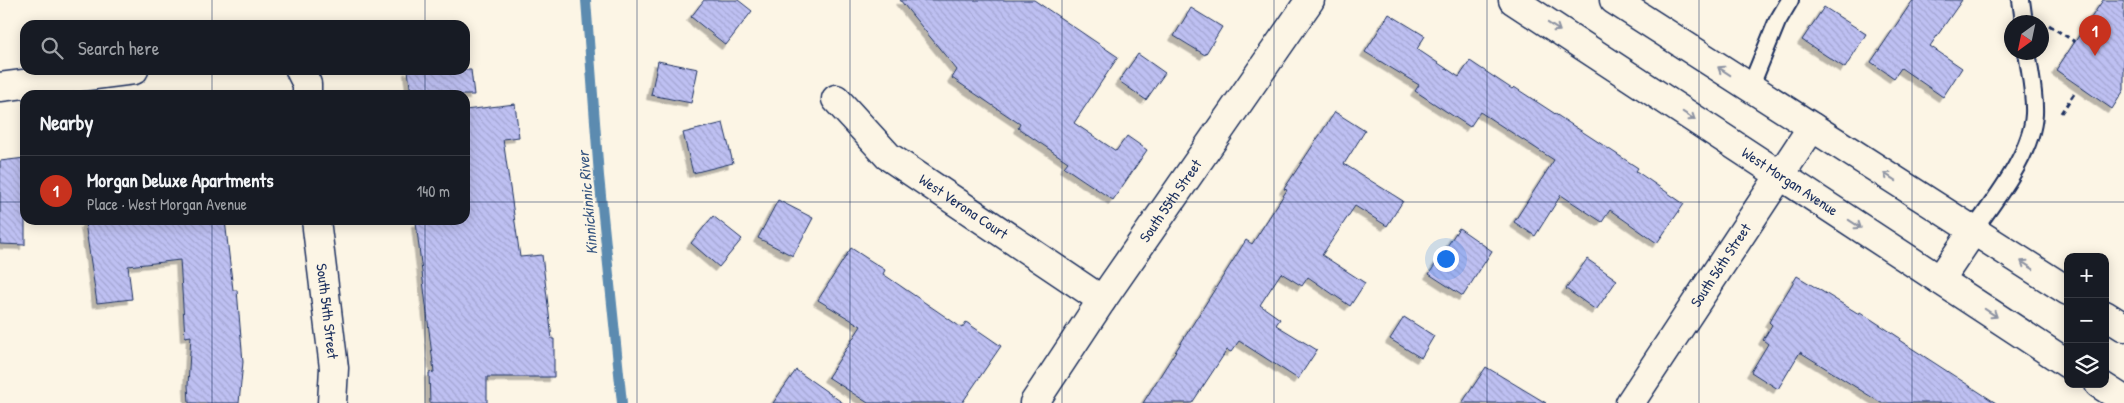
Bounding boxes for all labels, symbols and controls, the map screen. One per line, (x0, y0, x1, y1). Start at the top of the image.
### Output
north arrow (2004, 15, 2049, 60)
pin: 1 (2079, 15, 2111, 56)
search box (20, 20, 470, 75)
one-way arrow (1546, 22, 1560, 32)
icon: search (38, 34, 66, 62)
text: Search here (78, 35, 159, 61)
one-way arrow (1717, 65, 1731, 75)
text: Nearby (40, 108, 93, 137)
one-way arrow (1682, 111, 1696, 121)
street label: West Morgan Avenue (1738, 142, 1842, 220)
water label: Kinnickinnic River (571, 148, 602, 256)
street label: South 55th Street (1134, 154, 1207, 246)
text: Morgan Deluxe Apartments (87, 167, 273, 193)
street label: West Verona Court (915, 169, 1013, 244)
one-way arrow (1883, 172, 1897, 182)
text: 1 (53, 180, 59, 202)
text: 140 m (416, 180, 450, 202)
text: Place · West Morgan Avenue (87, 193, 247, 215)
street label: South 56th Street (1685, 218, 1756, 311)
one-way arrow (1847, 219, 1861, 229)
your location (1433, 246, 1459, 272)
map controls (2064, 253, 2109, 388)
button: + (2064, 253, 2109, 298)
one-way arrow (2020, 260, 2034, 270)
street label: South 54th Street (311, 262, 344, 361)
button: − (2064, 298, 2109, 343)
one-way arrow (1983, 308, 1997, 318)
button: layers (2064, 343, 2109, 388)

